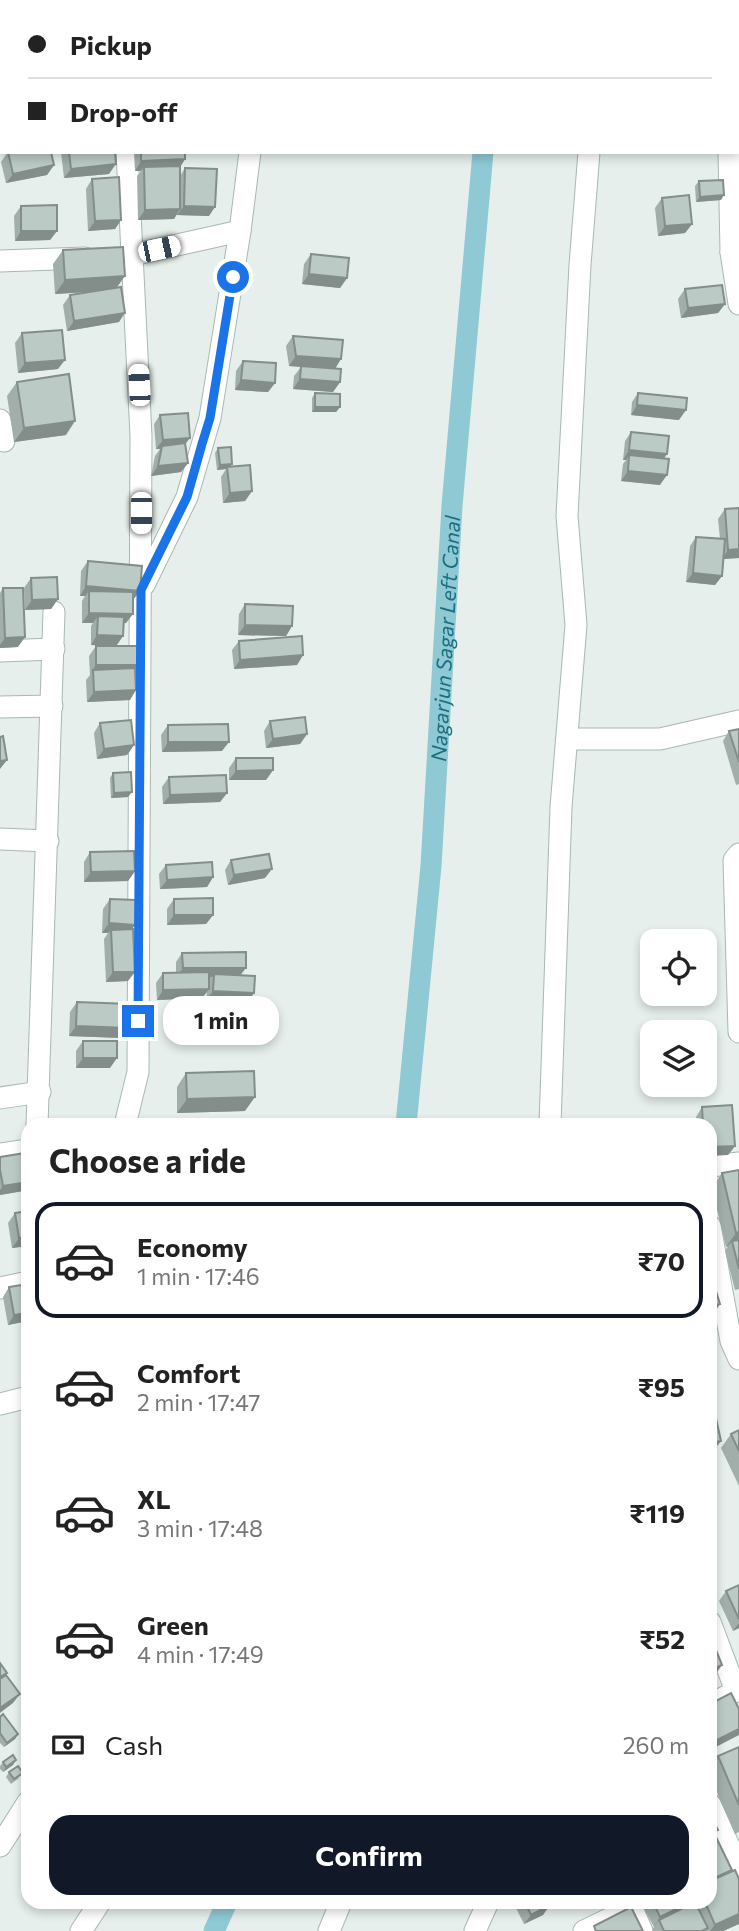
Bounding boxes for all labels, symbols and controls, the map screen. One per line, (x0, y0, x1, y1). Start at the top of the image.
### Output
text: Pickup (70, 29, 152, 60)
text: Drop-off (70, 96, 177, 127)
car (137, 234, 182, 264)
route start (217, 261, 249, 293)
car (128, 363, 151, 407)
car (131, 492, 152, 534)
water label: Nagarjun Sagar Left Canal (425, 514, 464, 762)
map controls (640, 929, 717, 1097)
button: locate (640, 929, 717, 1006)
callout: 1 min (162, 996, 278, 1046)
route end (122, 1005, 154, 1037)
text: 1 min (194, 1006, 248, 1034)
button: layers (640, 1020, 717, 1097)
text: Choose a ride (49, 1140, 246, 1180)
icon: car (53, 1229, 116, 1292)
text: Economy (137, 1231, 248, 1262)
text: ₹70 (638, 1245, 685, 1276)
text: 1 min · 17:46 (137, 1262, 260, 1290)
icon: car (53, 1355, 116, 1418)
text: Comfort (137, 1357, 240, 1388)
text: ₹95 (638, 1371, 685, 1402)
text: 2 min · 17:47 (137, 1388, 260, 1416)
icon: car (53, 1481, 116, 1544)
text: XL (137, 1483, 171, 1514)
text: ₹119 (629, 1497, 685, 1528)
text: 3 min · 17:48 (137, 1514, 263, 1542)
icon: car (53, 1607, 116, 1670)
text: Green (137, 1609, 209, 1640)
text: ₹52 (639, 1623, 685, 1654)
text: 4 min · 17:49 (137, 1640, 264, 1668)
icon: cash (49, 1726, 87, 1764)
text: Cash (105, 1729, 163, 1760)
text: 260 m (623, 1731, 689, 1759)
button: Confirm (49, 1815, 689, 1895)

